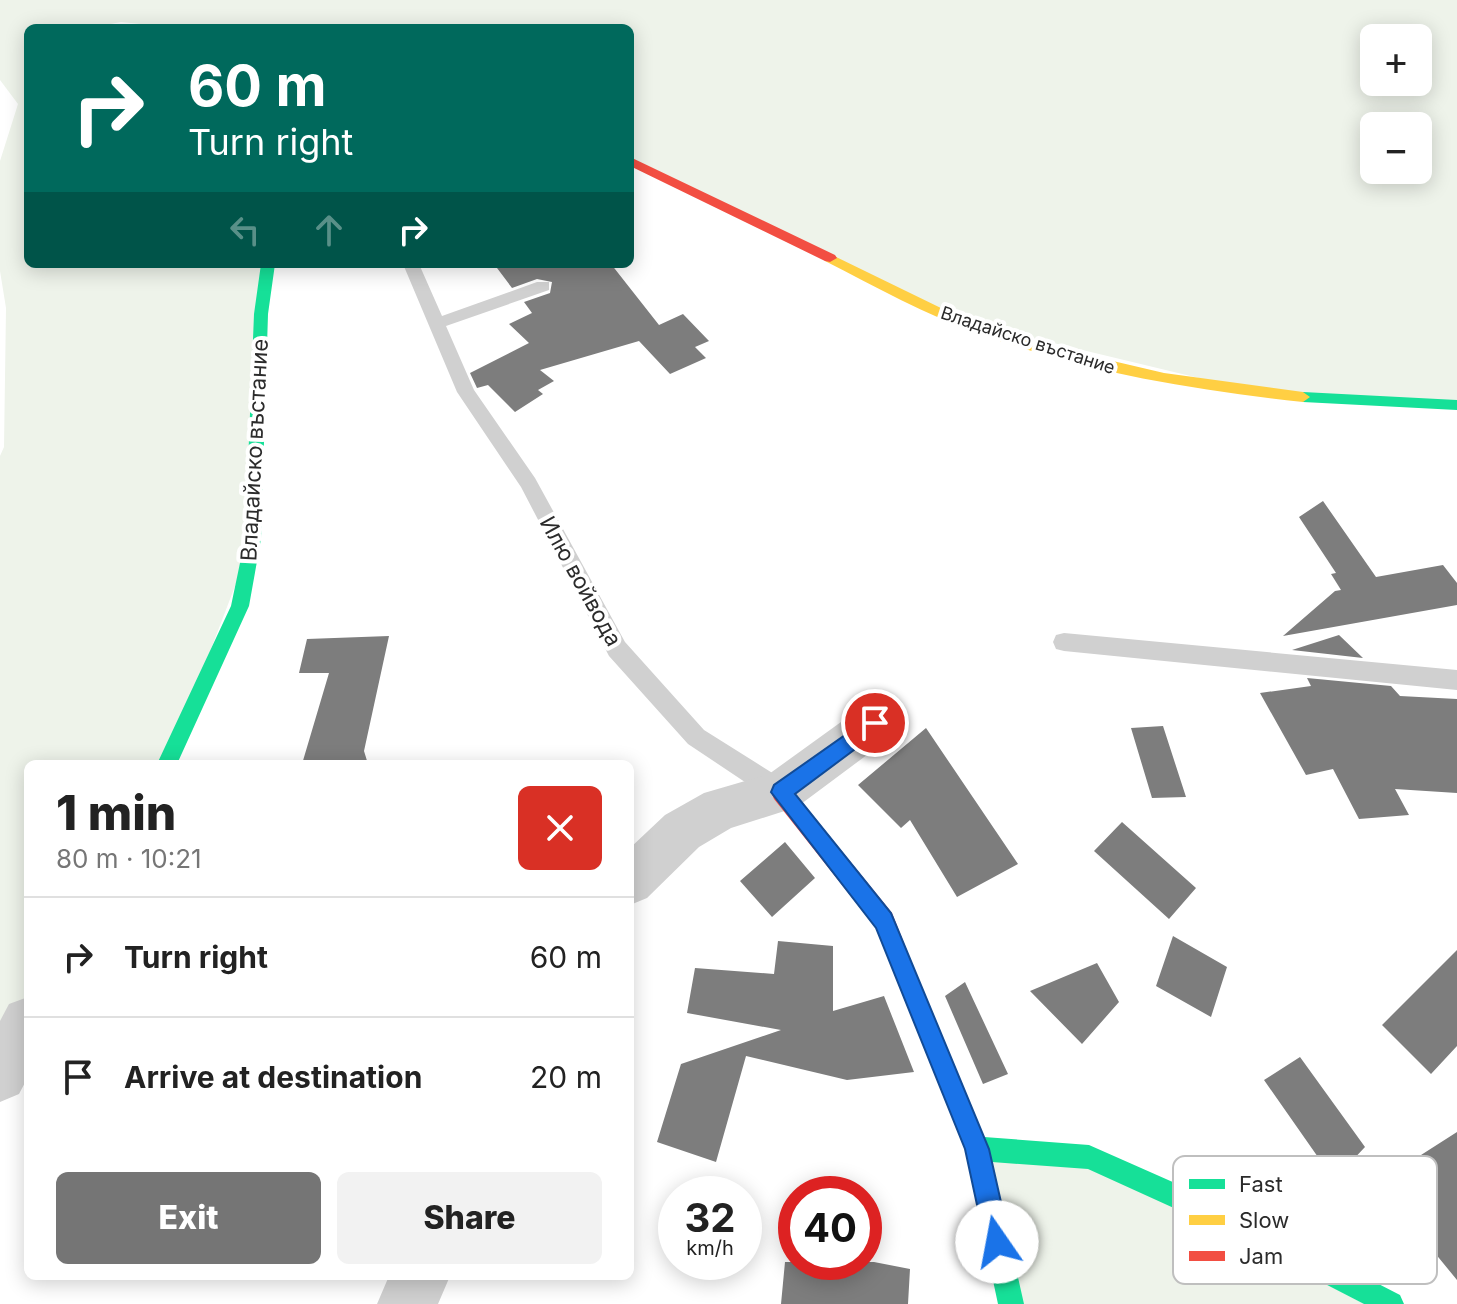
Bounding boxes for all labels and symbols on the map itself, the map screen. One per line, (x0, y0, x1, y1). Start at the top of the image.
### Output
street label: Владайско въстание (938, 302, 1118, 378)
street label: Владайско въстание (235, 338, 273, 562)
street label: Илю войвода (535, 512, 627, 650)
pin (841, 689, 909, 757)
legend (1173, 1156, 1437, 1284)
text: Fast (1239, 1171, 1283, 1197)
speed limit sign: 40 (778, 1176, 882, 1280)
position arrow (955, 1200, 1039, 1284)
text: Slow (1239, 1207, 1289, 1233)
text: Jam (1239, 1243, 1283, 1269)

